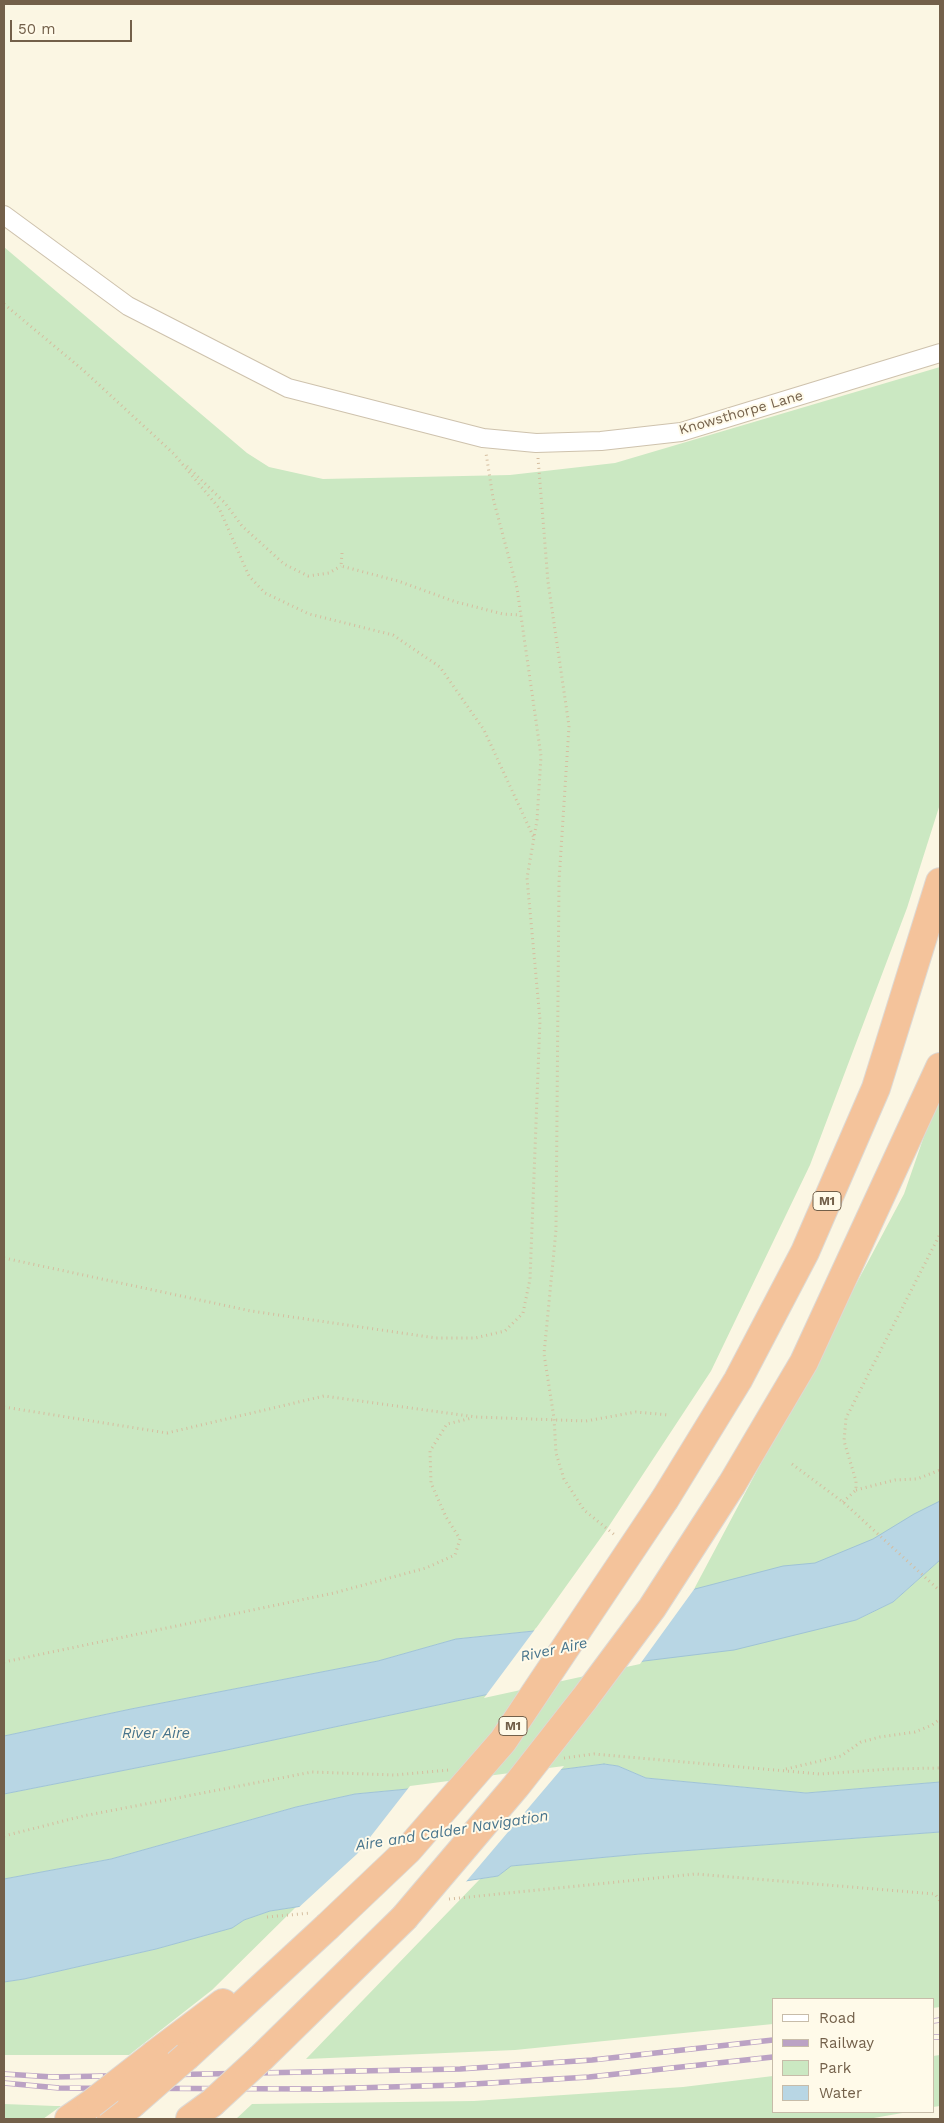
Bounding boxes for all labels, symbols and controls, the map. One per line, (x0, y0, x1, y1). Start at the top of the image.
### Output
scale bar (12, 10, 135, 42)
text: 50 m (18, 20, 55, 38)
street label: Knowsthorpe Lane (677, 387, 805, 439)
road number: M1 (813, 1192, 841, 1210)
water label: River Aire (519, 1634, 589, 1666)
road number: M1 (499, 1716, 527, 1735)
water label: River Aire (122, 1725, 190, 1743)
water label: Aire and Calder Navigation (354, 1807, 550, 1855)
legend (772, 1998, 934, 2113)
text: Road (819, 2009, 856, 2027)
text: Railway (819, 2034, 874, 2052)
text: Park (819, 2059, 851, 2077)
text: Water (819, 2084, 862, 2102)

